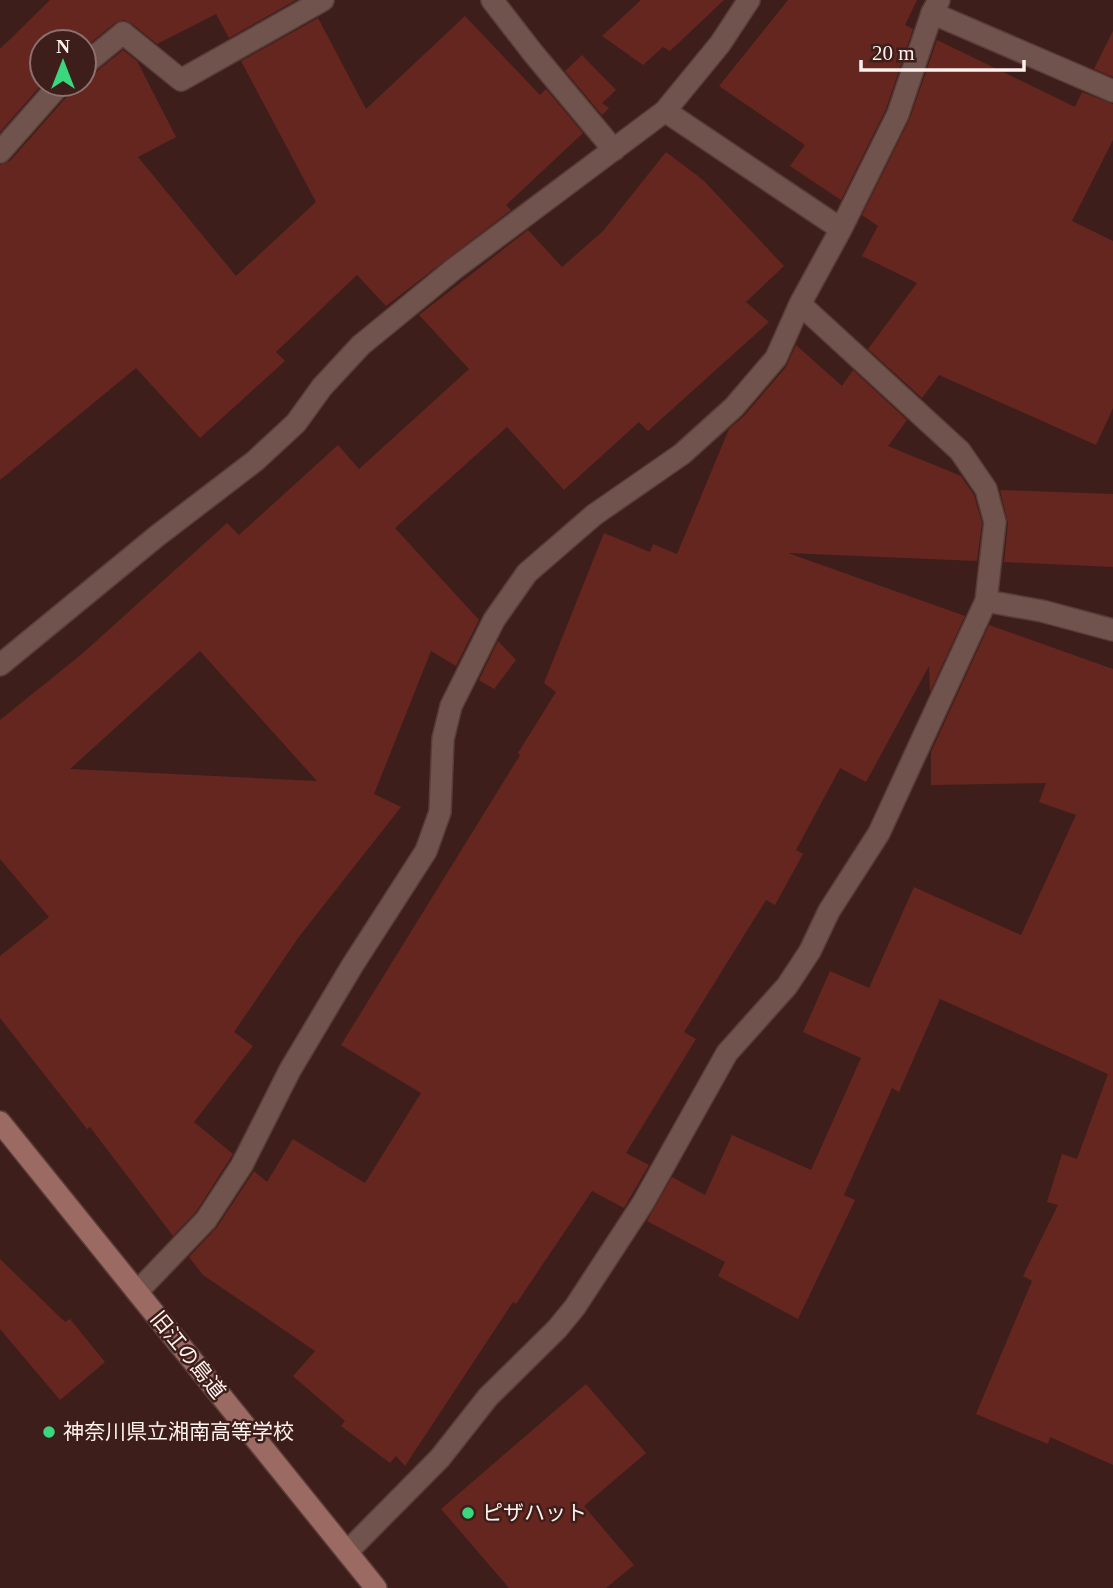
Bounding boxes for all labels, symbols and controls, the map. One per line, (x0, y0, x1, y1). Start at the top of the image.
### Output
north arrow (28, 28, 98, 98)
scale bar (861, 28, 1024, 72)
text: N (56, 36, 70, 57)
text: 20 m (872, 41, 915, 65)
street label: 旧江の島道 (146, 1307, 230, 1403)
place label: 神奈川県立湘南高等学校 (63, 1420, 294, 1444)
marker: 神奈川県立湘南高等学校 (41, 1424, 57, 1440)
place label: ピザハット (482, 1501, 587, 1525)
marker: ピザハット (460, 1505, 476, 1521)

